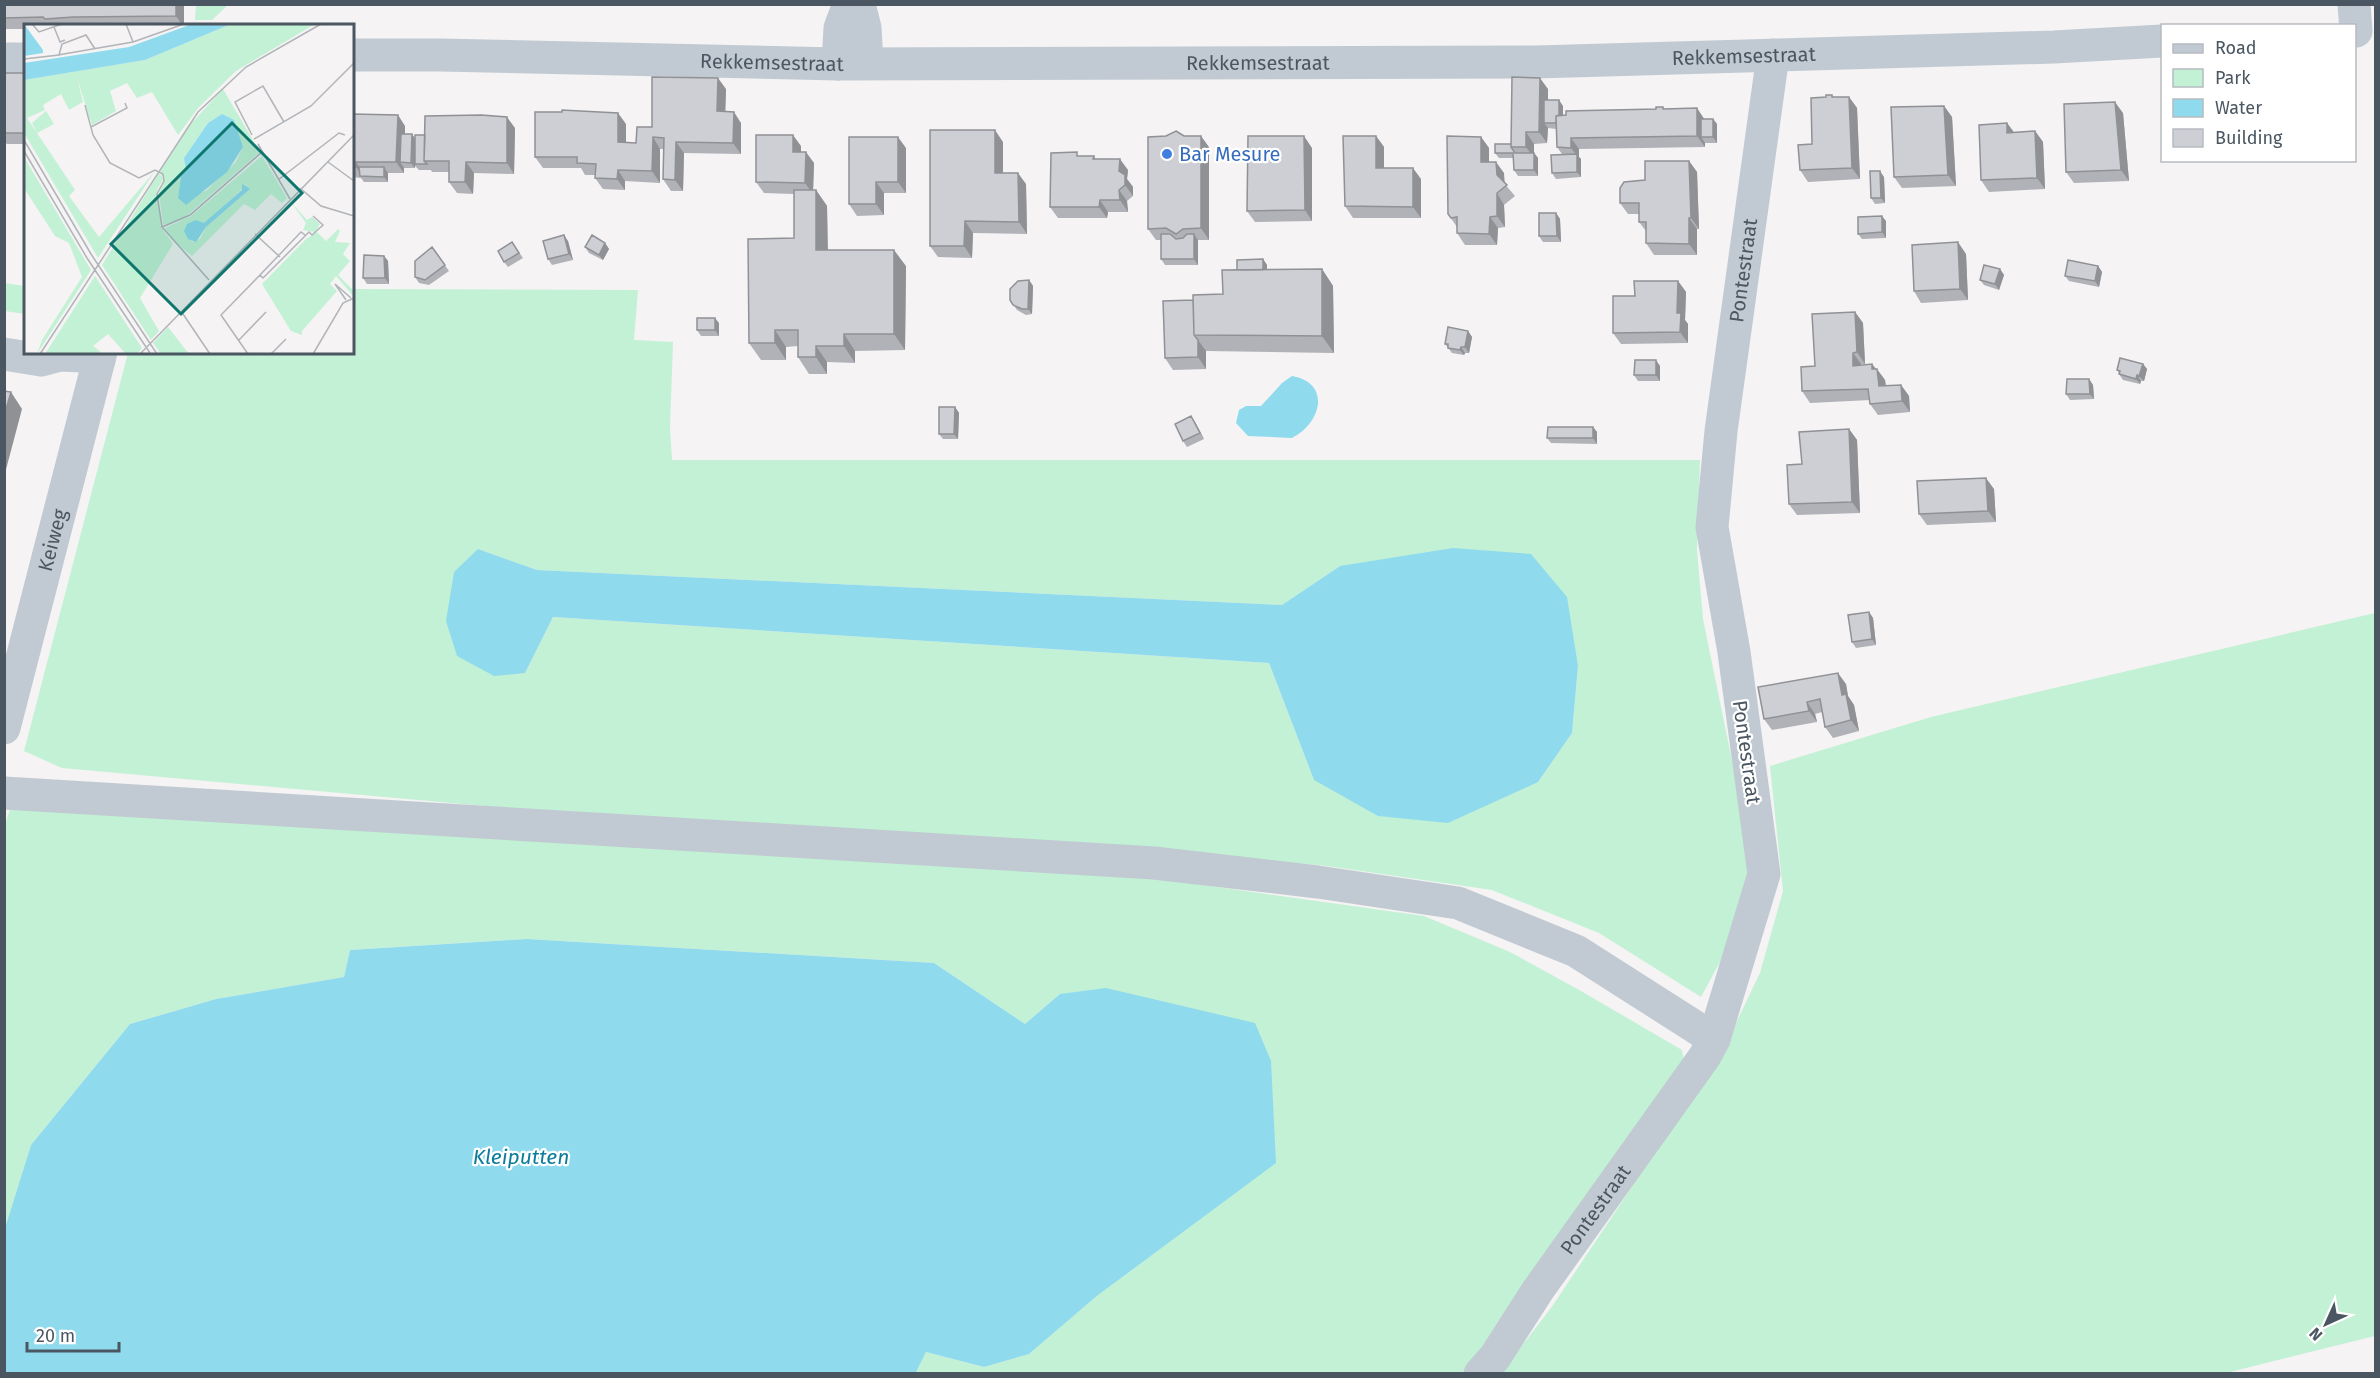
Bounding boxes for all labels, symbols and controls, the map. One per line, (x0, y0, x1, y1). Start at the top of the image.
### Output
inset map (24, 24, 354, 354)
legend (2161, 24, 2356, 162)
text: Road (2215, 37, 2257, 59)
street label: Rekkemsestraat (1672, 42, 1817, 70)
street label: Rekkemsestraat (700, 49, 845, 76)
street label: Rekkemsestraat (1186, 51, 1331, 75)
text: Park (2215, 67, 2251, 89)
text: Water (2215, 97, 2262, 119)
text: Building (2215, 127, 2283, 149)
place label: Bar Mesure (1179, 142, 1281, 166)
marker: Bar Mesure (1160, 147, 1174, 161)
street label: Pontestraat (1724, 216, 1762, 324)
street label: Keiweg (33, 506, 72, 574)
street label: Pontestraat (1728, 698, 1766, 806)
water label: Kleiputten (473, 1144, 569, 1170)
street label: Pontestraat (1555, 1159, 1636, 1259)
north arrow (2296, 1294, 2356, 1354)
scale bar (27, 1315, 118, 1353)
text: N (2305, 1324, 2326, 1345)
text: 20 m (36, 1325, 75, 1347)

